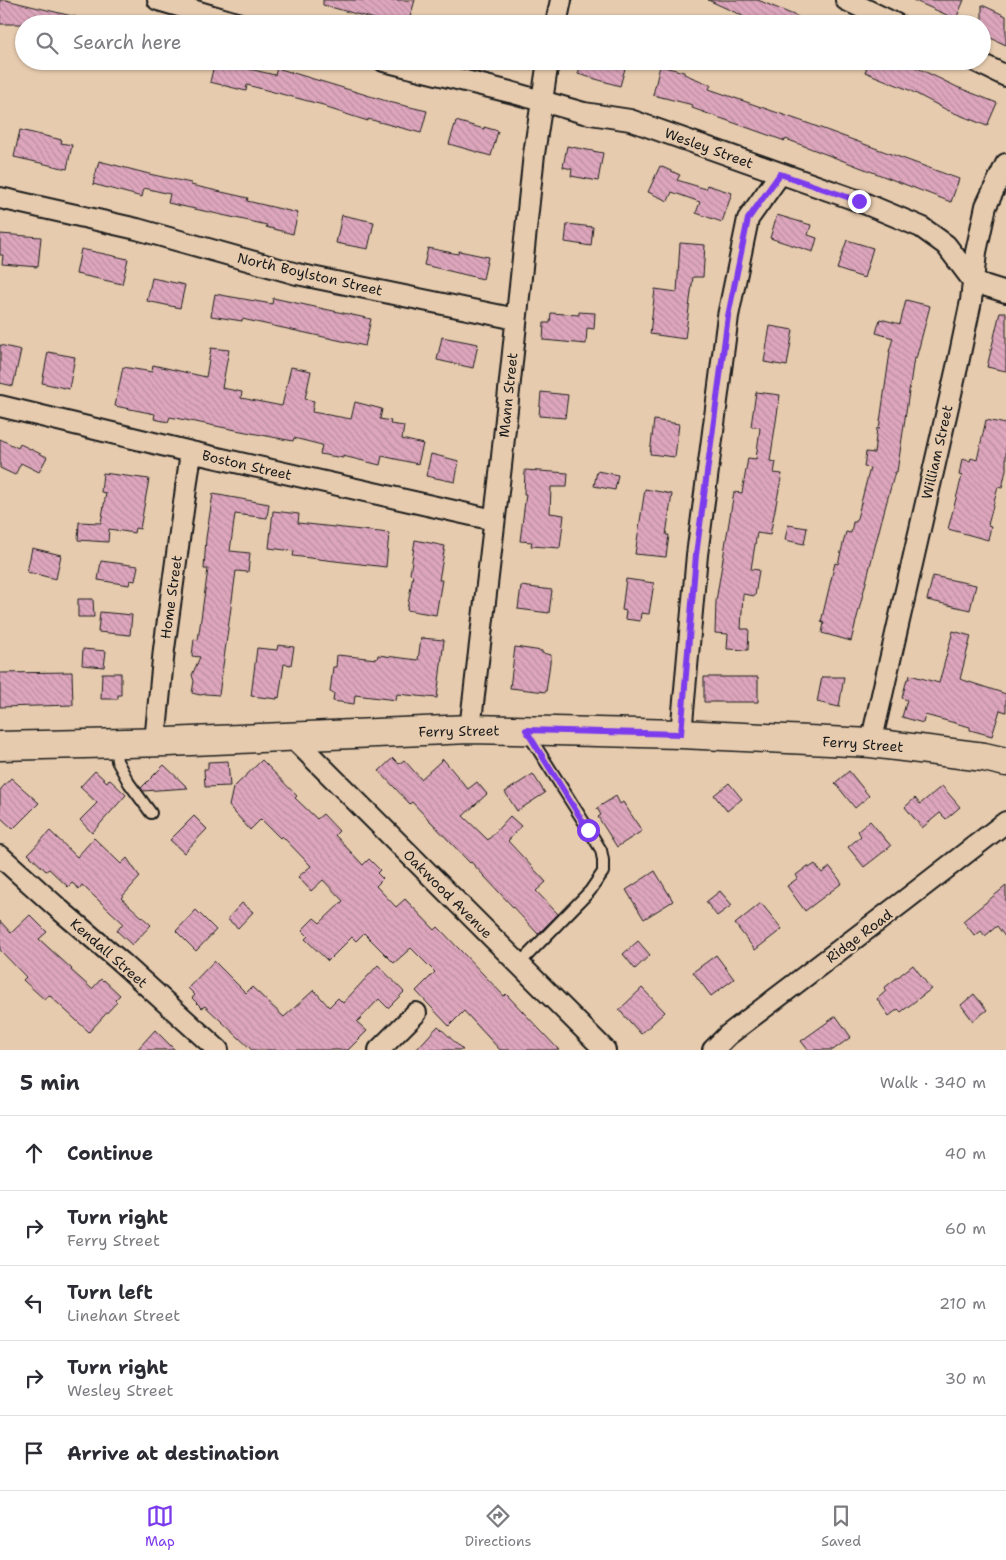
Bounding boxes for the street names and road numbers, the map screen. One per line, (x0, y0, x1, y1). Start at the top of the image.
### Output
street label: Wesley Street (662, 124, 756, 172)
street label: North Boylston Street (236, 249, 384, 299)
street label: Mann Street (495, 352, 521, 438)
street label: William Street (917, 403, 957, 501)
street label: Boston Street (200, 446, 294, 484)
street label: Home Street (156, 554, 186, 640)
street label: Ferry Street (418, 721, 500, 741)
street label: Ferry Street (822, 732, 904, 756)
street label: Oakwood Avenue (400, 846, 496, 942)
street label: Ridge Road (822, 905, 896, 967)
street label: Kendall Street (67, 914, 151, 992)

